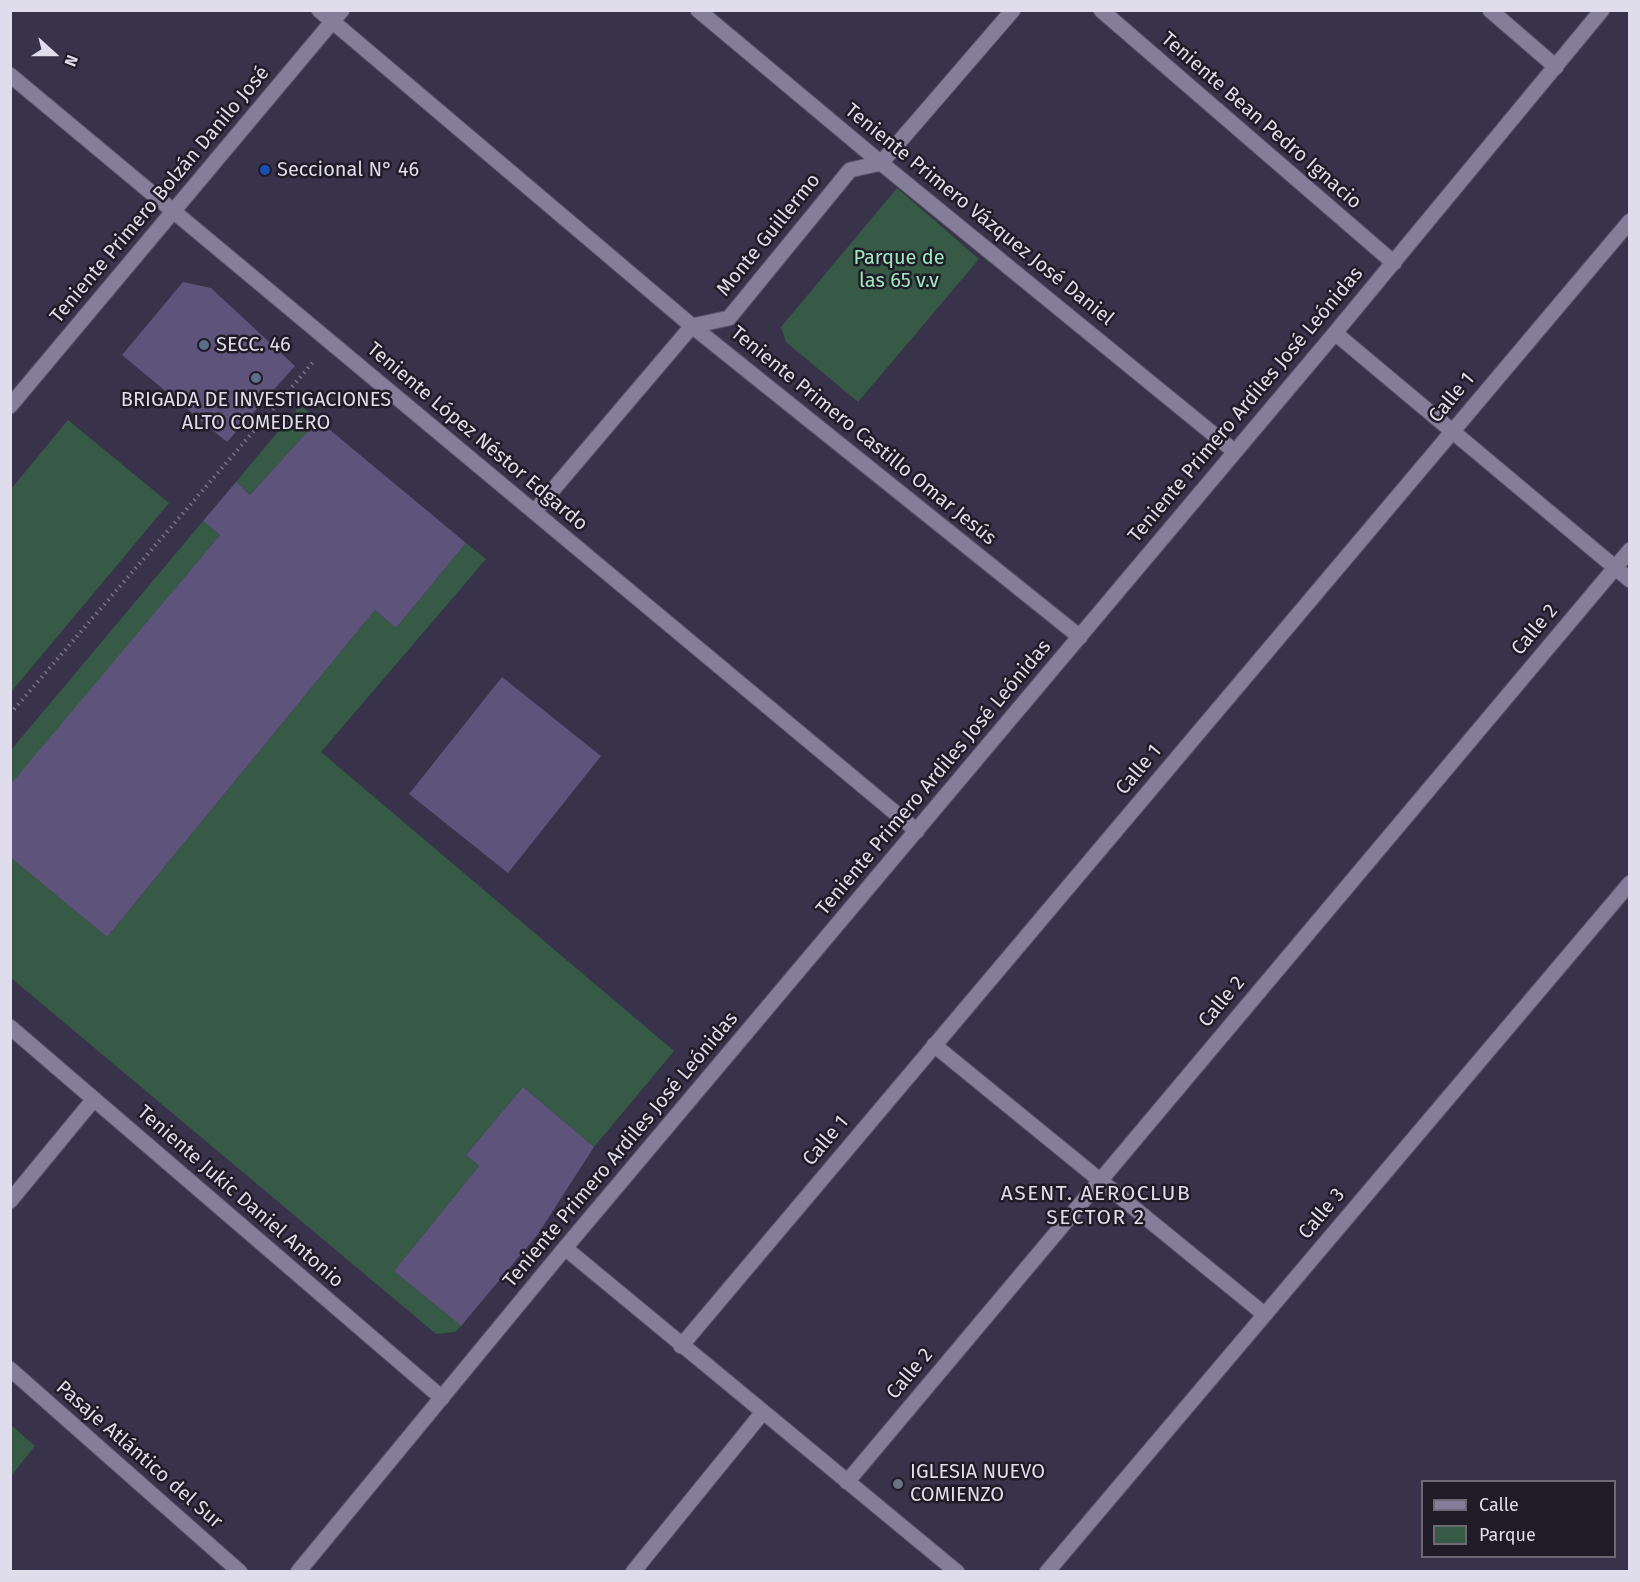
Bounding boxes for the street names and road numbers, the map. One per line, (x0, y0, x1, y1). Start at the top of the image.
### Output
street label: Teniente Bean Pedro Ignacio (1156, 27, 1366, 215)
street label: Teniente Primero Bolzán Danilo José (45, 62, 275, 328)
street label: Teniente Primero Vázquez José Daniel (840, 99, 1118, 331)
street label: Monte Guillermo (712, 169, 826, 301)
street label: Teniente Primero Ardiles José Leónidas (1124, 262, 1368, 548)
street label: Teniente Primero Castillo Omar Jesús (725, 321, 1001, 551)
street label: Teniente López Néstor Edgardo (362, 338, 592, 536)
street label: Calle 1 (1424, 368, 1480, 428)
street label: Calle 2 (1507, 600, 1563, 660)
street label: Teniente Primero Ardiles José Leónidas (812, 635, 1056, 921)
street label: Calle 1 (1111, 740, 1167, 800)
street label: Calle 2 (1194, 972, 1250, 1032)
street label: Teniente Primero Ardiles José Leónidas (499, 1007, 743, 1293)
street label: Teniente Jukic Daniel Antonio (132, 1101, 348, 1293)
street label: Calle 1 (798, 1111, 854, 1171)
street label: Calle 3 (1294, 1184, 1350, 1244)
street label: Calle 2 (882, 1344, 938, 1404)
street label: Pasaje Atlántico del Sur (51, 1376, 227, 1534)

